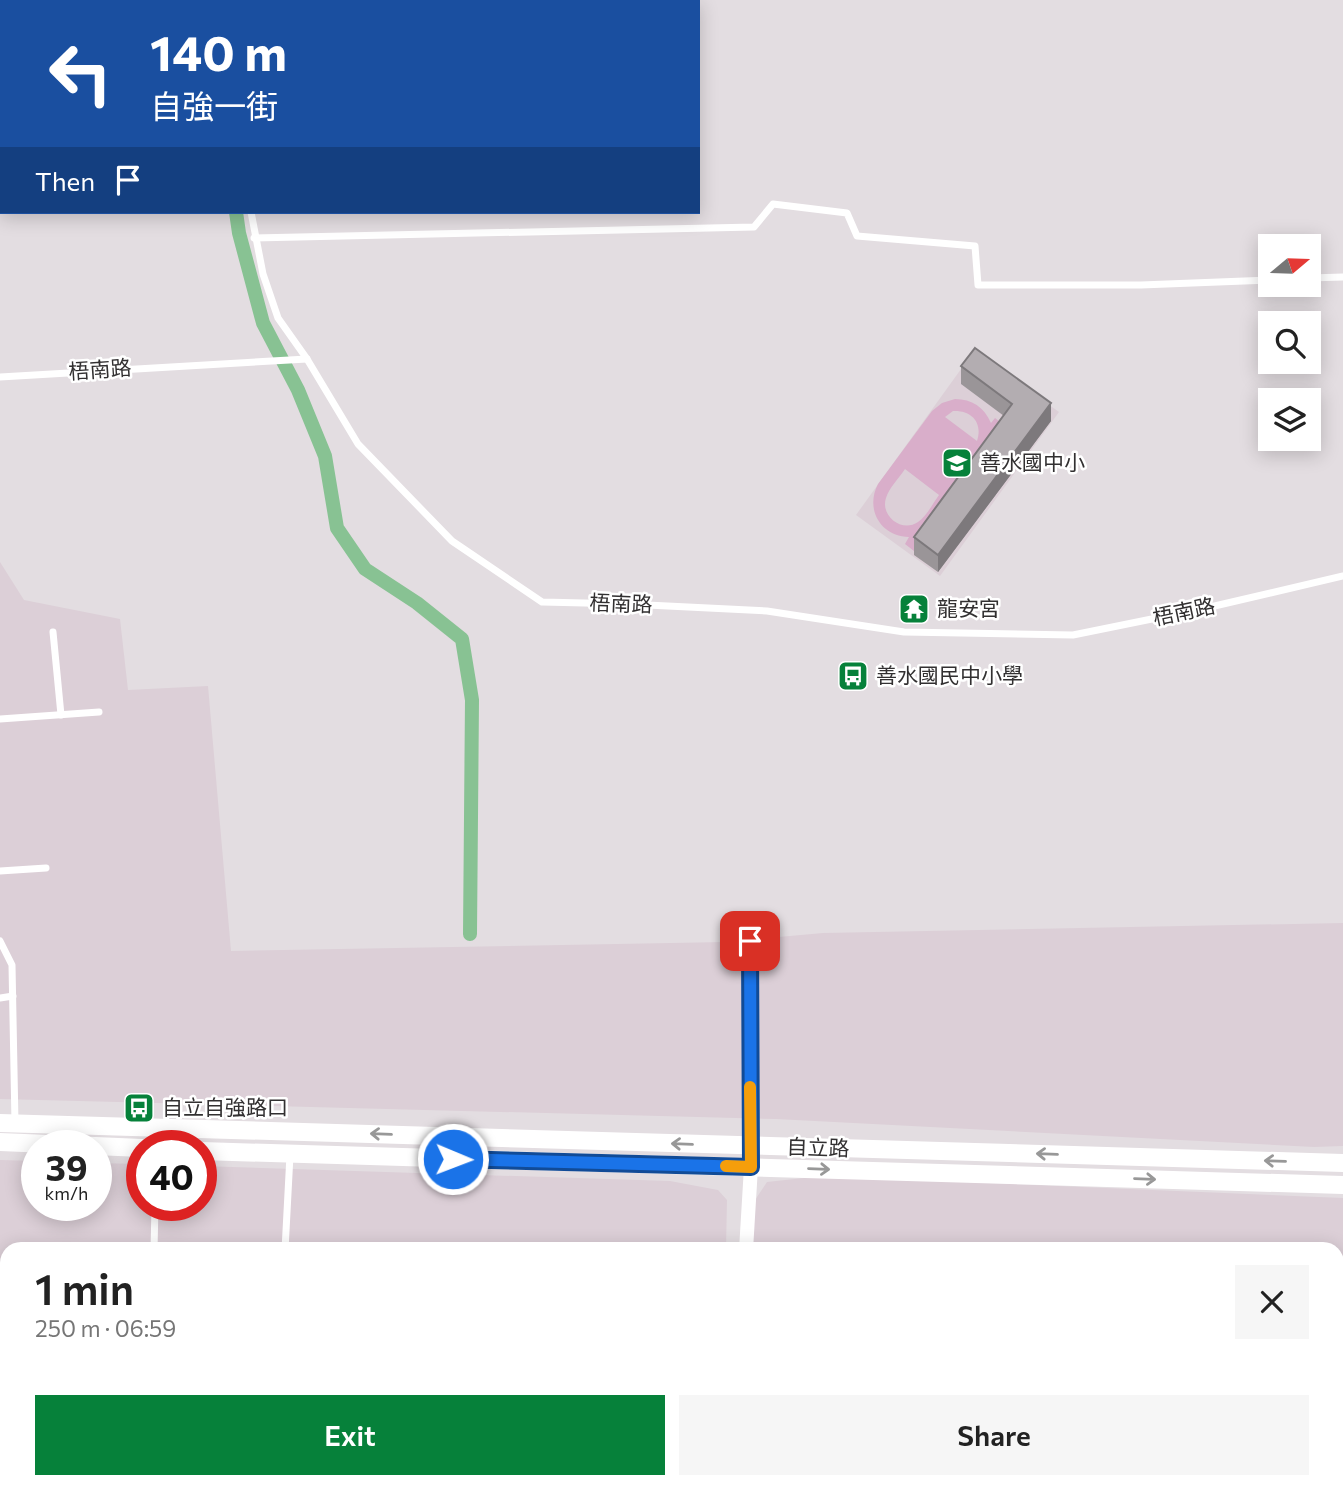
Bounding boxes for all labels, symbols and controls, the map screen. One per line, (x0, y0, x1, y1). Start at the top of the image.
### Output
text: 140 m (150, 21, 287, 81)
icon: left (35, 28, 126, 119)
text: 自強一街 (150, 85, 278, 125)
icon: arrive (109, 161, 147, 199)
text: Then (35, 165, 95, 196)
north arrow (1258, 234, 1321, 298)
map controls (1258, 234, 1321, 451)
button: search (1258, 311, 1321, 374)
street label: 梧南路 (68, 354, 132, 383)
button: layers (1258, 388, 1321, 451)
school or university icon: 善水國中小 (940, 446, 974, 480)
place label: 善水國中小 (980, 449, 1085, 474)
street label: 梧南路 (589, 589, 653, 616)
temple icon: 龍安宮 (897, 592, 931, 626)
street label: 梧南路 (1150, 592, 1217, 629)
place label: 龍安宮 (937, 595, 1000, 620)
bus stop icon: 善水國民中小學 (836, 659, 870, 693)
place label: 善水國民中小學 (876, 662, 1023, 687)
pin (720, 911, 780, 971)
icon: arrive (731, 922, 769, 960)
bus stop icon: 自立自強路口 (122, 1091, 156, 1125)
place label: 自立自強路口 (162, 1094, 288, 1119)
position arrow (416, 1122, 490, 1196)
one-way arrow (370, 1128, 393, 1141)
speed limit sign: 40 (126, 1130, 217, 1221)
street label: 自立路 (786, 1133, 850, 1160)
one-way arrow (671, 1137, 694, 1150)
text: 39 (46, 1145, 87, 1188)
one-way arrow (1036, 1148, 1059, 1161)
one-way arrow (1264, 1154, 1287, 1168)
one-way arrow (807, 1162, 830, 1176)
one-way arrow (1133, 1172, 1156, 1186)
text: km/h (45, 1182, 88, 1204)
text: 1 min (35, 1262, 134, 1314)
button: close (1235, 1265, 1309, 1339)
text: 250 m · 06:59 (35, 1314, 176, 1342)
button: Exit (35, 1395, 665, 1475)
button: Share (679, 1395, 1309, 1475)

